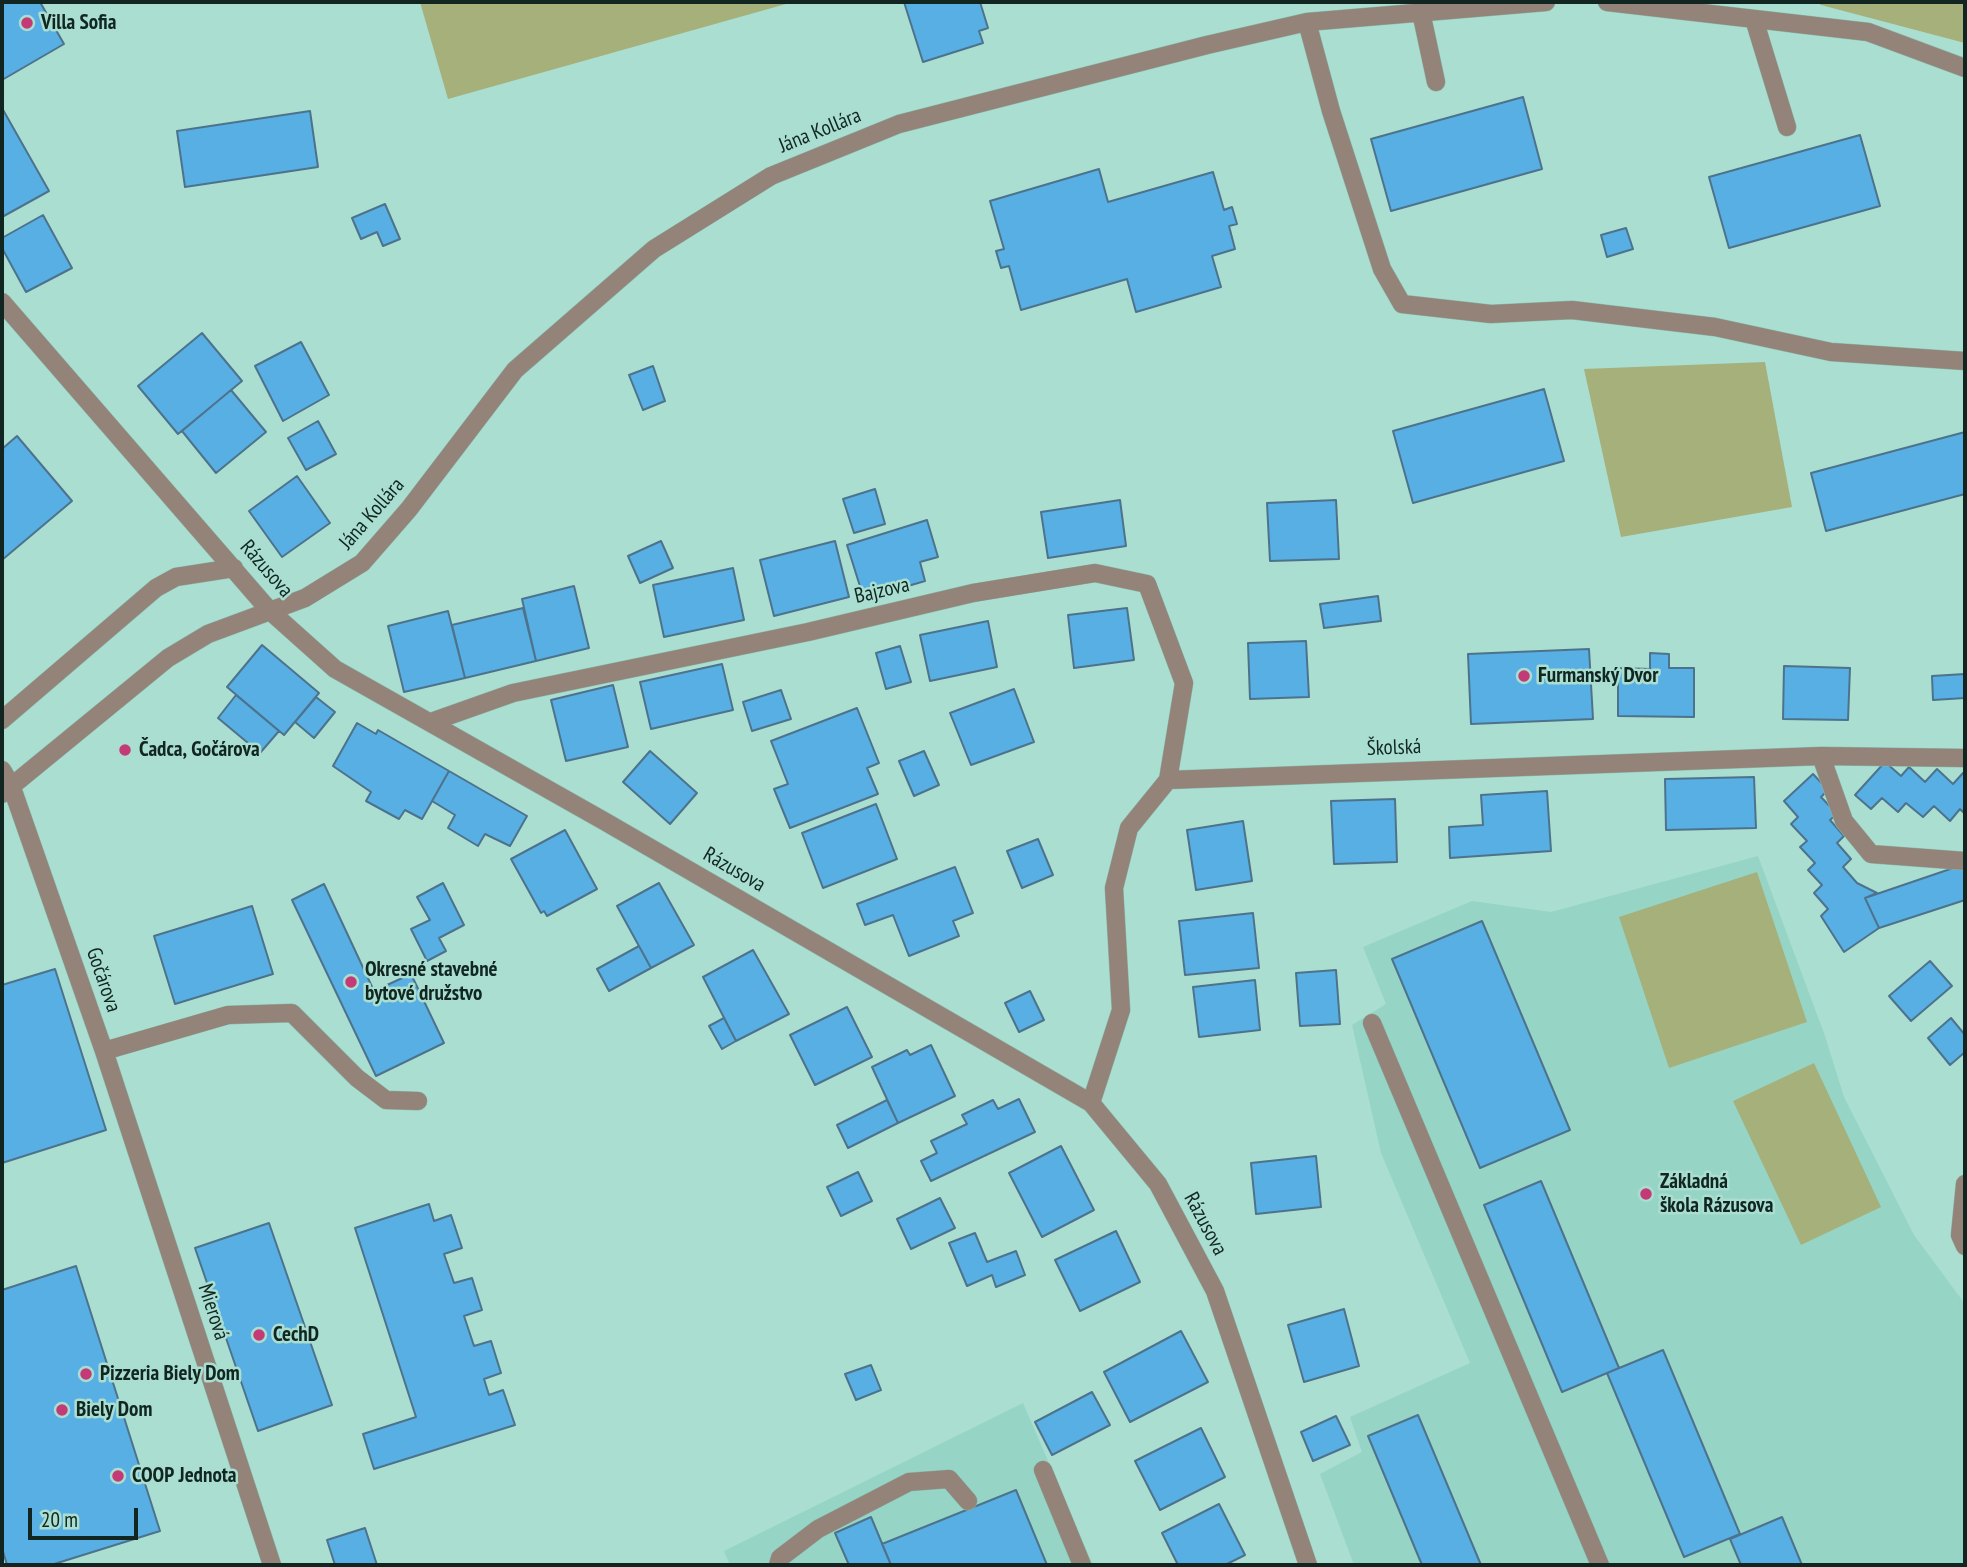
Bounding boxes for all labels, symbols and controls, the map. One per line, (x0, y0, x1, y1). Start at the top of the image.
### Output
place label: Villa Sofia (41, 10, 116, 36)
marker: Villa Sofia (19, 15, 35, 31)
street label: Jána Kollára (775, 103, 865, 159)
street label: Jána Kollára (334, 473, 410, 555)
street label: Rázusova (234, 535, 298, 603)
street label: Bajzova (852, 572, 912, 610)
place label: Furmanský Dvor (1538, 663, 1658, 689)
marker: Furmanský Dvor (1516, 668, 1532, 684)
street label: Školská (1366, 734, 1422, 762)
place label: Čadca, Gočárova (139, 737, 260, 763)
marker: Čadca, Gočárova (117, 742, 133, 758)
street label: Rázusova (698, 842, 770, 898)
street label: Gočárova (80, 944, 126, 1016)
place label: Okresné stavebné bytové družstvo (365, 957, 498, 1007)
marker: Okresné stavebné bytové družstvo (343, 974, 359, 990)
place label: Základná škola Rázusova (1660, 1169, 1773, 1219)
marker: Základná škola Rázusova (1638, 1186, 1654, 1202)
street label: Rázusova (1178, 1188, 1232, 1260)
street label: Mierová (192, 1281, 234, 1343)
place label: CechD (273, 1322, 319, 1348)
marker: CechD (251, 1327, 267, 1343)
place label: Pizzeria Biely Dom (100, 1361, 240, 1387)
marker: Pizzeria Biely Dom (78, 1366, 94, 1382)
place label: Biely Dom (76, 1397, 152, 1423)
marker: Biely Dom (54, 1402, 70, 1418)
place label: COOP Jednota (132, 1463, 237, 1489)
marker: COOP Jednota (110, 1468, 126, 1484)
scale bar (32, 1494, 142, 1538)
text: 20 m (41, 1506, 78, 1533)

